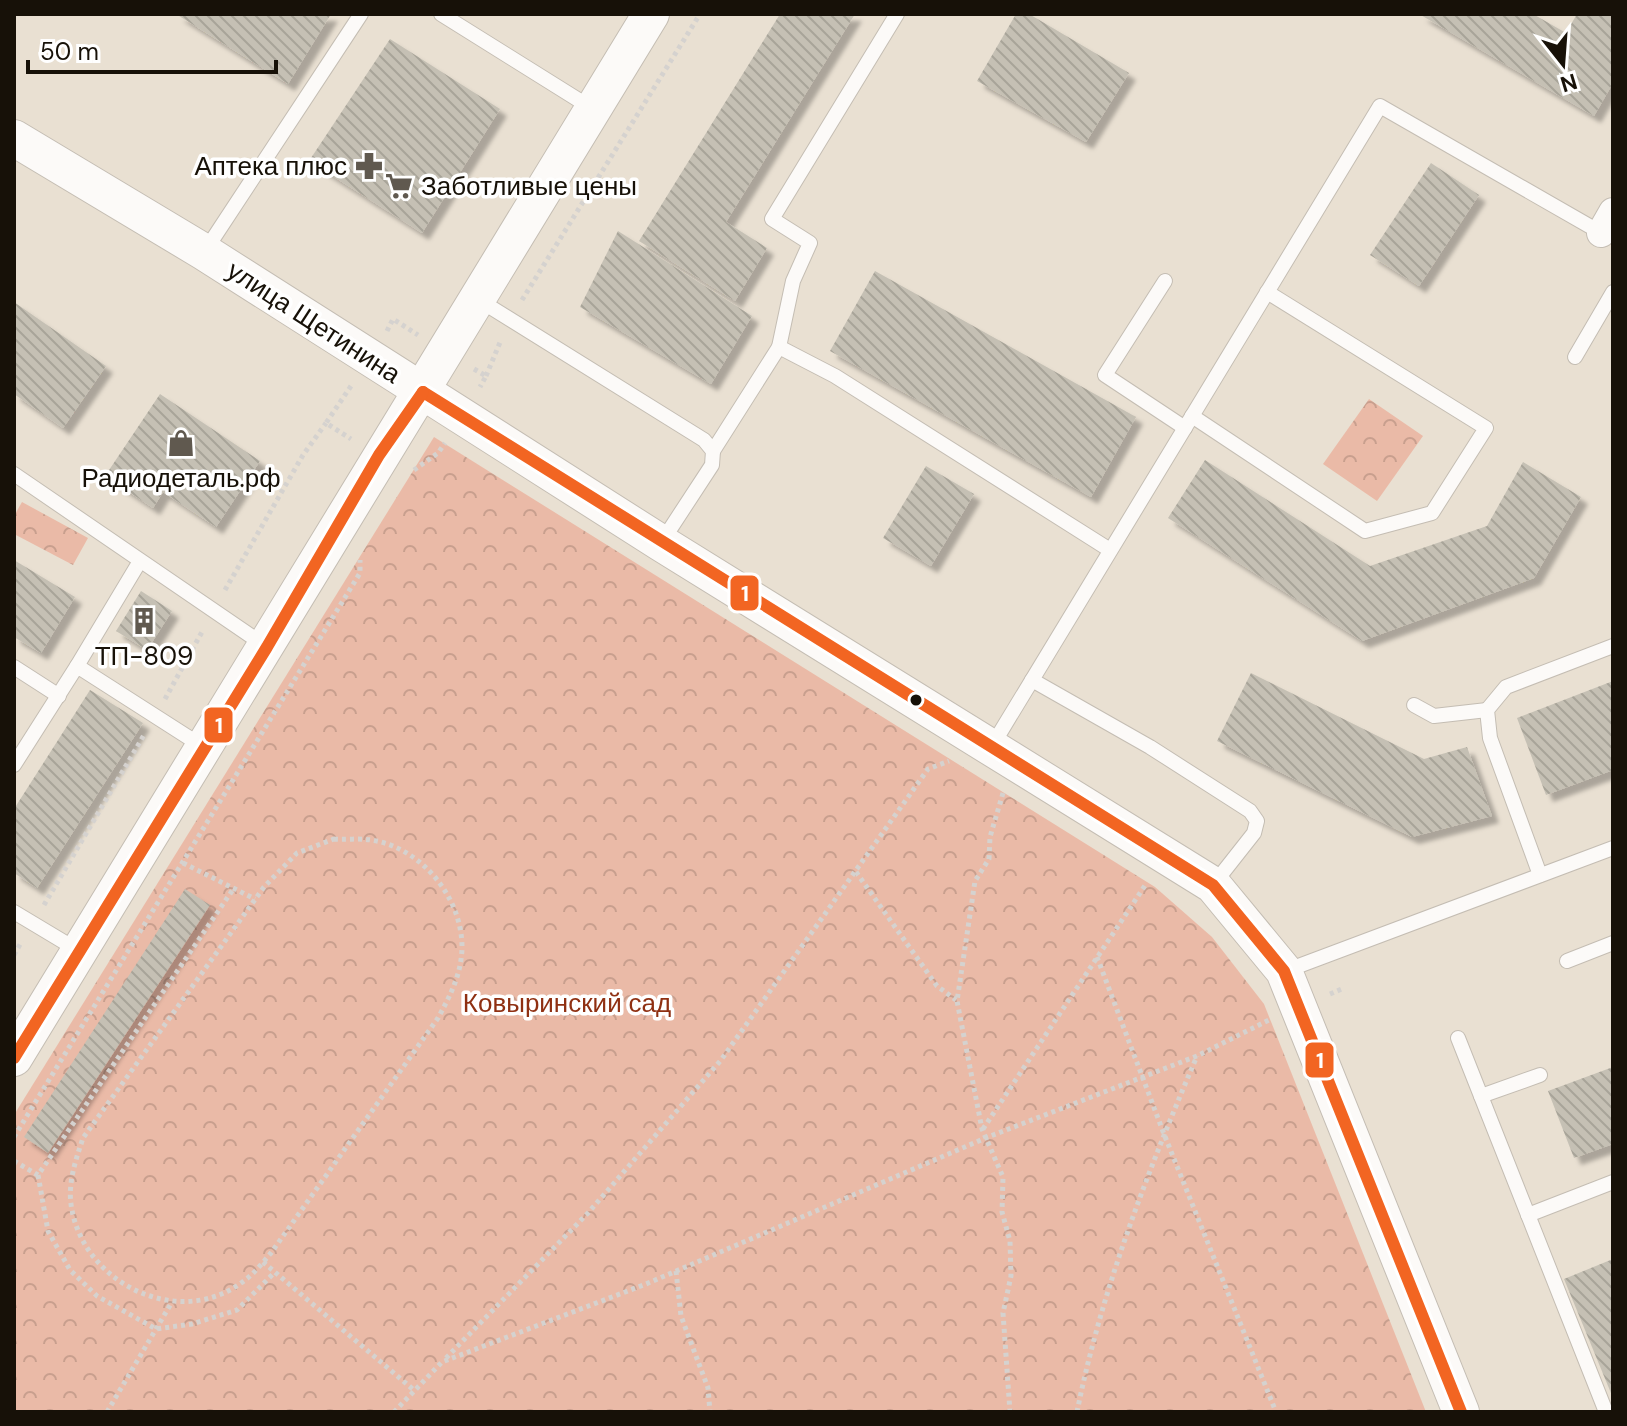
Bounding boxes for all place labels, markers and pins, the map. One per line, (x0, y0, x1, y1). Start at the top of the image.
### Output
place label: Аптека плюс (194, 149, 347, 183)
pharmacy icon: Аптека плюс (354, 151, 384, 181)
place label: Заботливые цены (421, 169, 637, 203)
supermarket icon: Заботливые цены (384, 171, 414, 201)
shop icon: Радиодеталь.рф (166, 428, 196, 458)
place label: Радиодеталь.рф (81, 461, 281, 495)
building icon: ТП-809 (129, 606, 159, 636)
place label: ТП-809 (95, 639, 193, 673)
unlabelled marker (908, 692, 924, 708)

